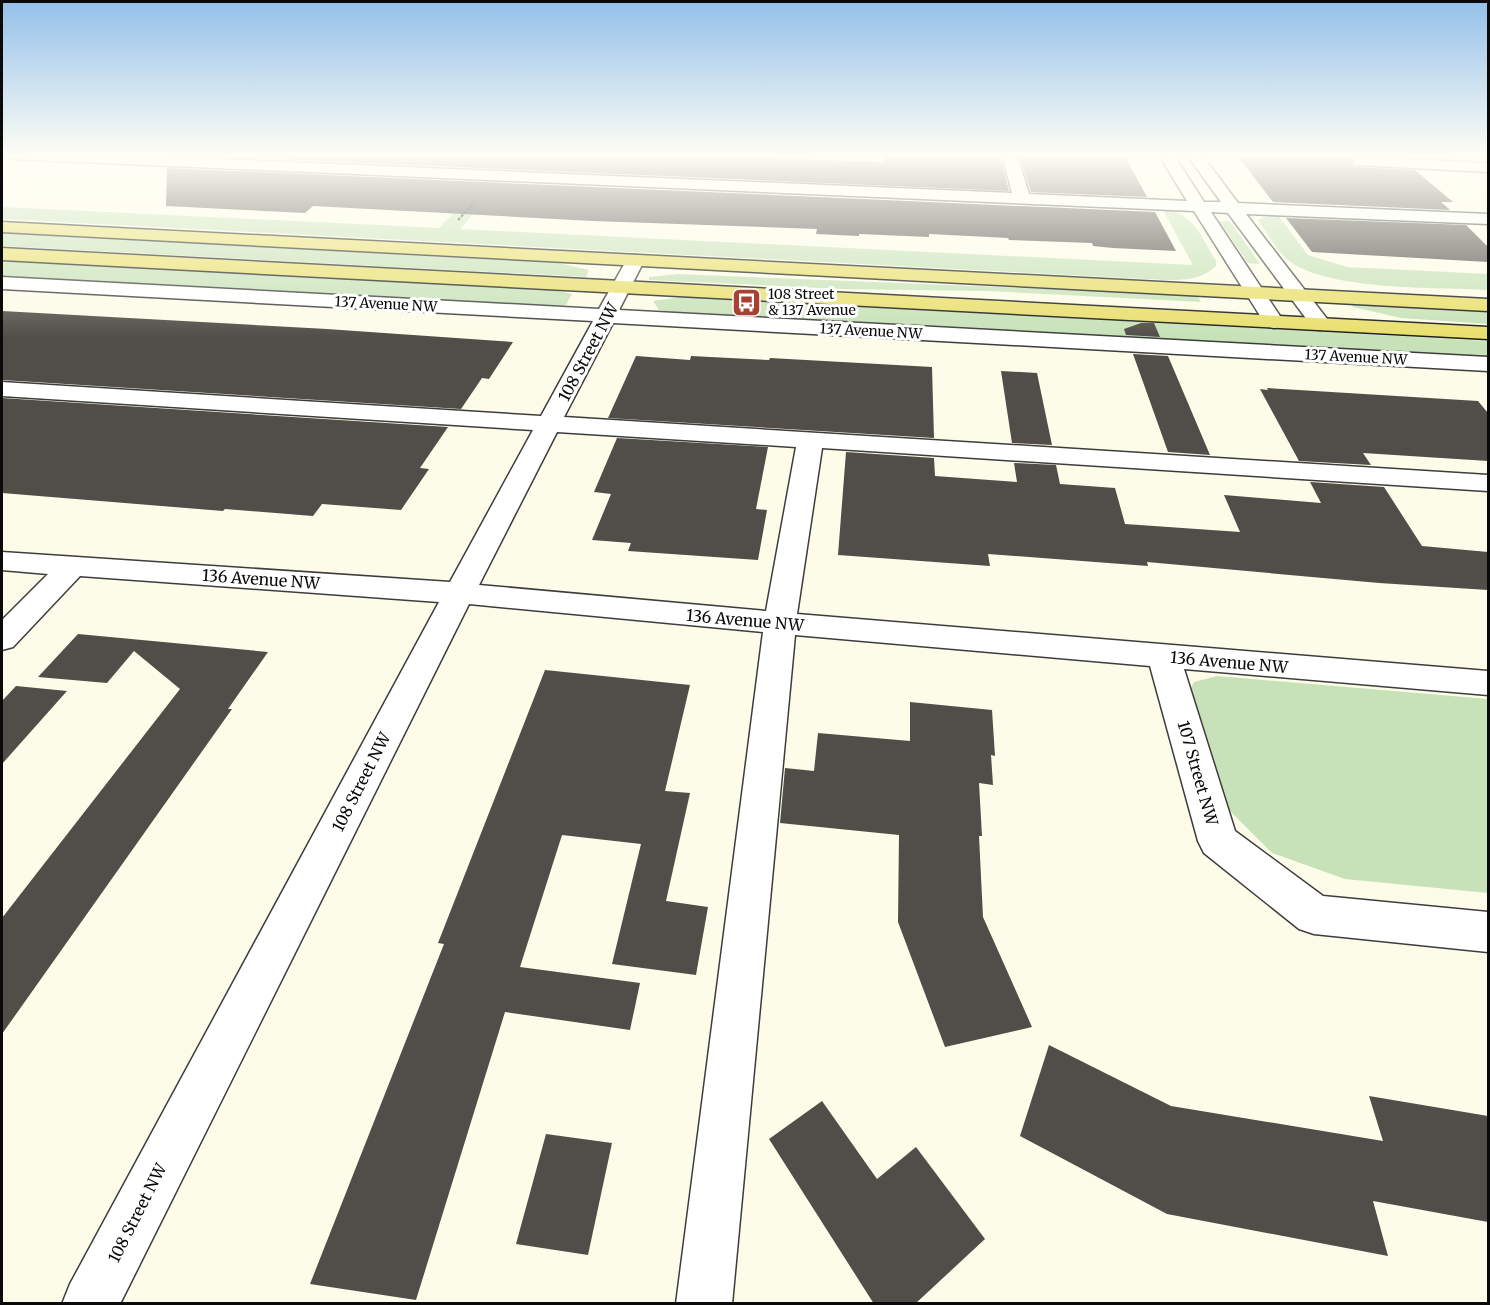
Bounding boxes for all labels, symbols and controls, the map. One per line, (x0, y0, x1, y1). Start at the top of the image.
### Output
place label: 108 Street & 137 Avenue (768, 285, 856, 319)
bus stop icon: 108 Street & 137 Avenue (731, 286, 763, 318)
street label: 137 Avenue NW (334, 292, 439, 316)
street label: 108 Street NW (554, 298, 623, 405)
street label: 137 Avenue NW (819, 319, 924, 343)
street label: 137 Avenue NW (1304, 345, 1409, 369)
street label: 136 Avenue NW (201, 565, 322, 593)
street label: 136 Avenue NW (685, 605, 806, 635)
street label: 136 Avenue NW (1169, 647, 1290, 677)
street label: 107 Street NW (1174, 718, 1223, 829)
street label: 108 Street NW (327, 728, 395, 835)
street label: 108 Street NW (103, 1159, 171, 1266)

